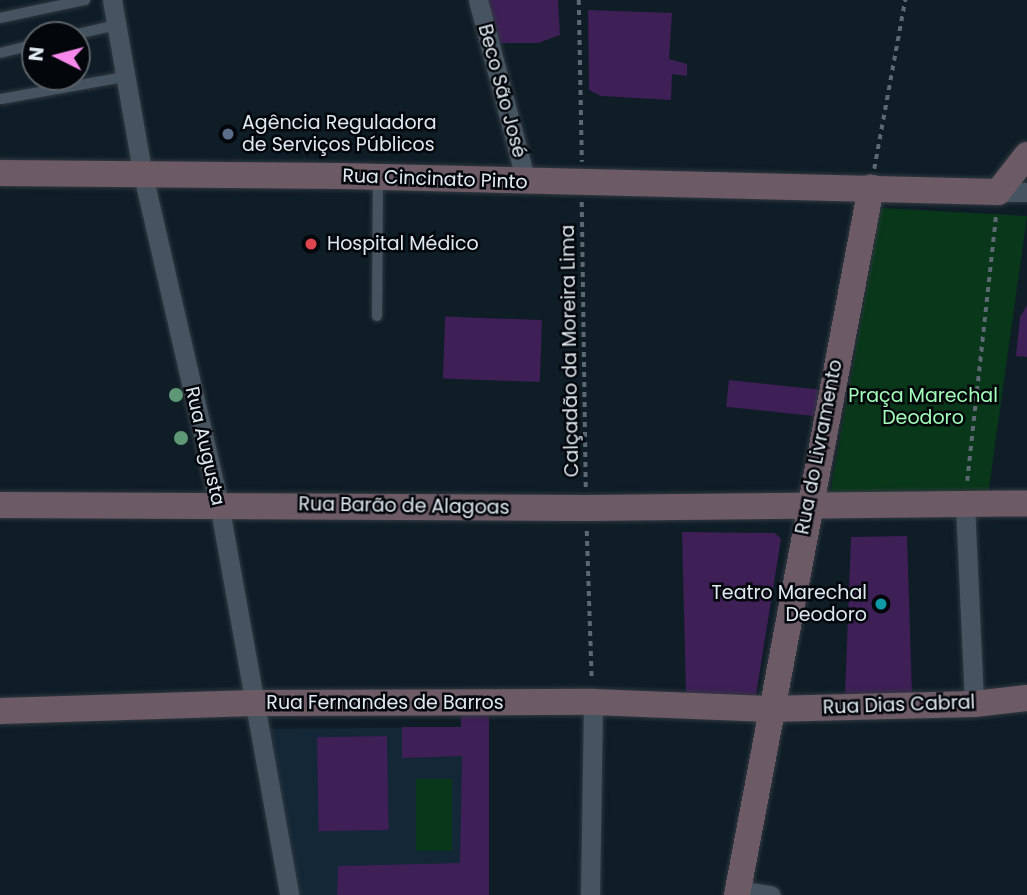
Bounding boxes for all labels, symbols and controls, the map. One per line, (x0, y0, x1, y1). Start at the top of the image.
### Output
north arrow (21, 21, 91, 91)
street label: Beco São José (473, 22, 531, 160)
text: N (22, 45, 51, 62)
place label: Agência Reguladora de Serviços Públicos (242, 112, 437, 156)
marker: Agência Reguladora de Serviços Públicos (220, 126, 236, 142)
street label: Rua Cincinato Pinto (342, 164, 528, 194)
street label: Calçadão da Moreira Lima (556, 225, 584, 477)
place label: Hospital Médico (327, 233, 479, 255)
marker: Hospital Médico (301, 234, 321, 254)
street label: Rua do Livramento (791, 358, 847, 536)
street label: Rua Augusta (180, 384, 230, 508)
park label: Praça Marechal Deodoro (848, 385, 998, 429)
street label: Rua Barão de Alagoas (298, 493, 510, 519)
place label: Teatro Marechal Deodoro (712, 582, 867, 626)
marker: Teatro Marechal Deodoro (873, 596, 889, 612)
street label: Rua Dias Cabral (822, 691, 976, 719)
street label: Rua Fernandes de Barros (266, 692, 504, 714)

